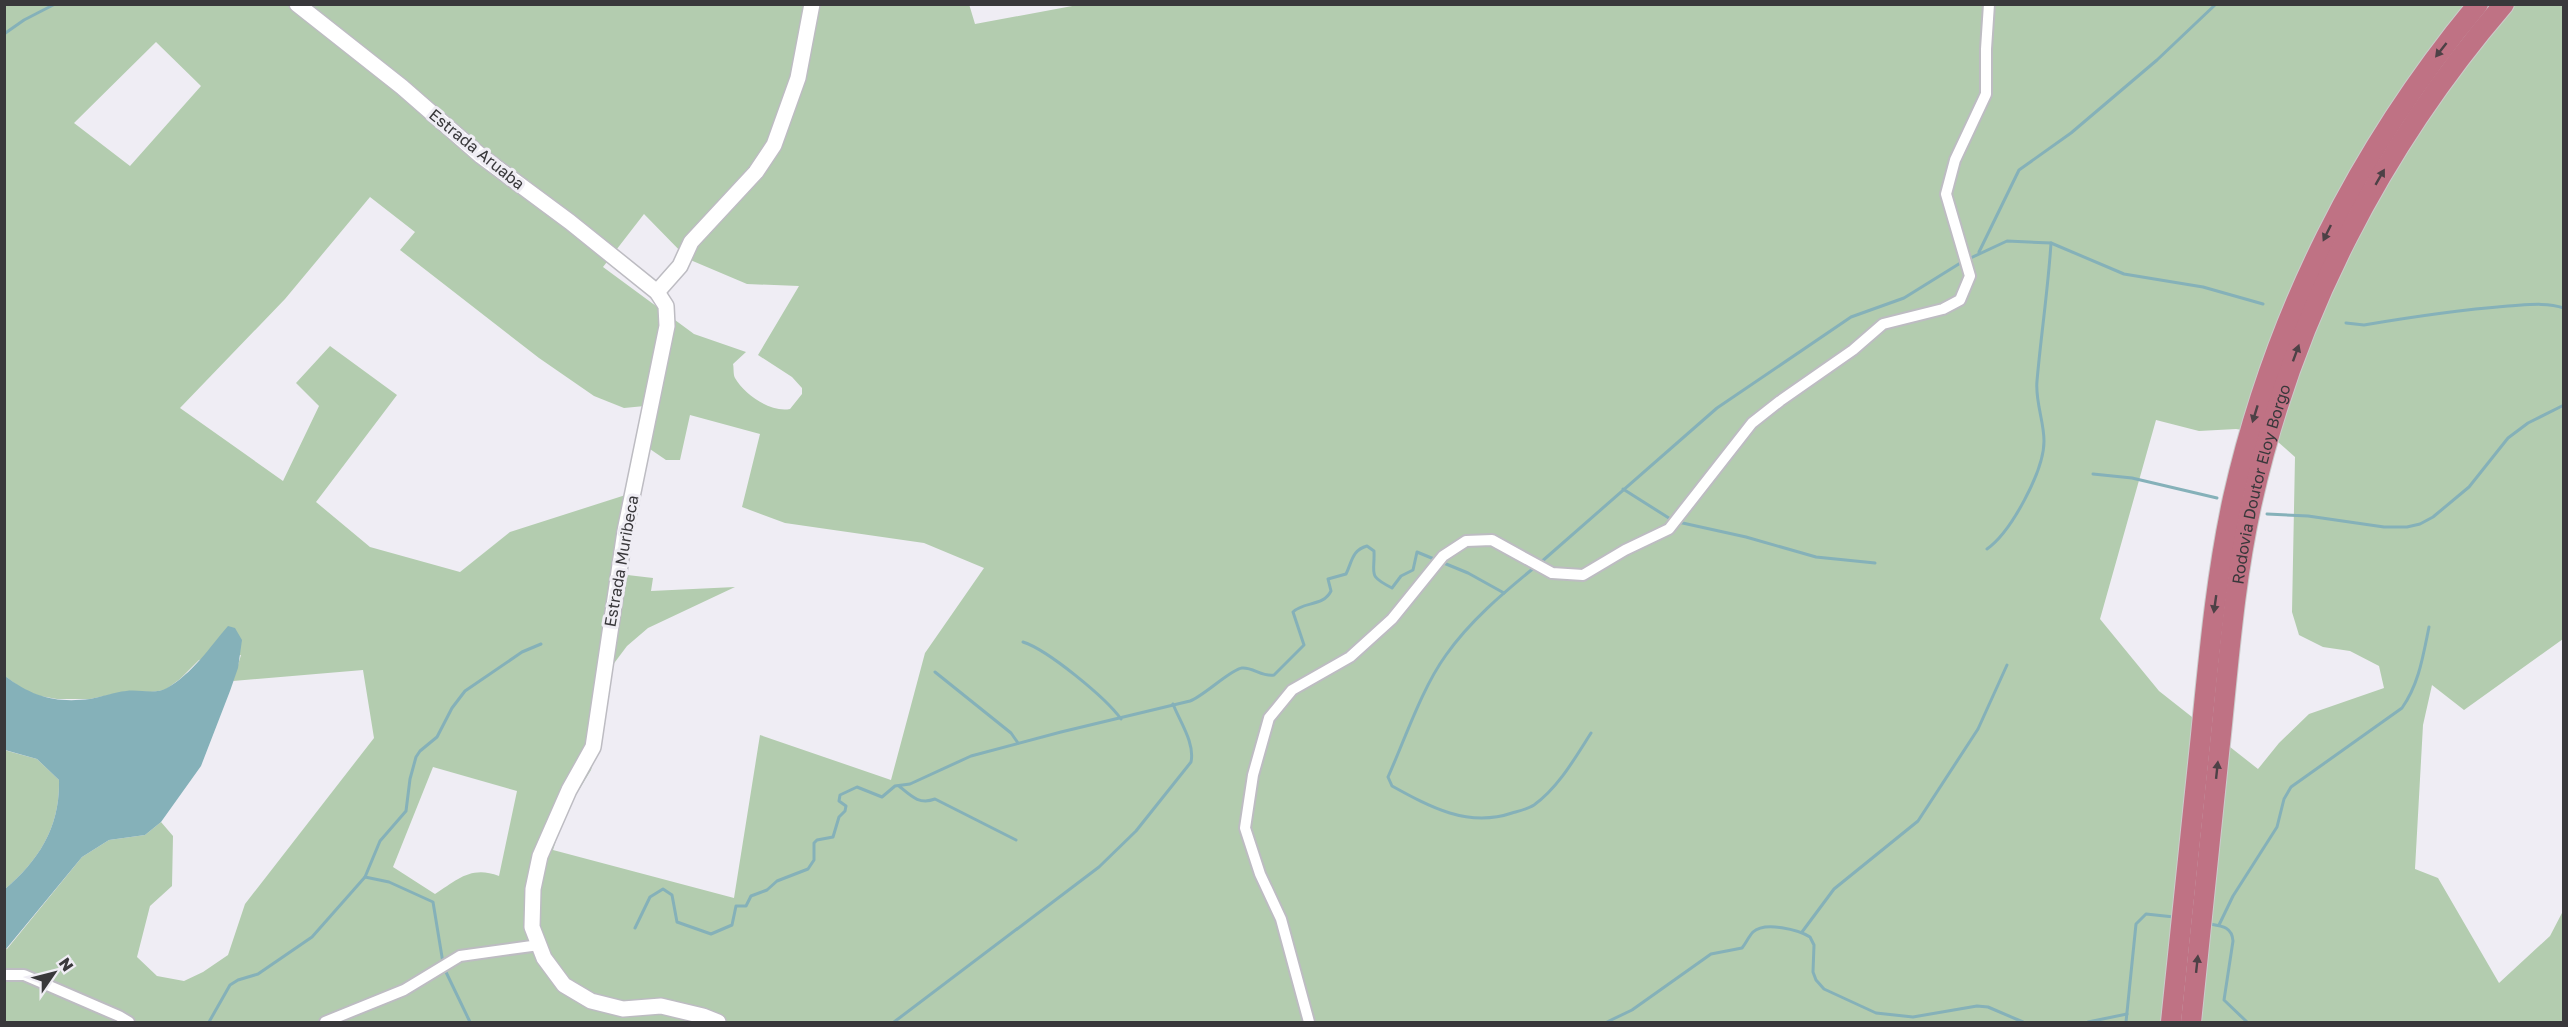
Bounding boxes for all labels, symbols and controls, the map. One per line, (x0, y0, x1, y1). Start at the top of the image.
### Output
one-way arrow (2435, 42, 2448, 58)
street label: Estrada Aruaba (425, 104, 529, 194)
one-way arrow (2375, 169, 2385, 186)
one-way arrow (2323, 224, 2333, 242)
one-way arrow (2292, 344, 2302, 362)
street label: Rodovia Doutor Eloy Borgo (2227, 381, 2295, 586)
one-way arrow (2250, 405, 2259, 423)
street label: Estrada Muribeca (600, 494, 642, 628)
one-way arrow (2210, 595, 2219, 614)
one-way arrow (2212, 761, 2222, 780)
north arrow (24, 943, 84, 1003)
text: N (55, 954, 78, 975)
one-way arrow (2192, 955, 2202, 974)

